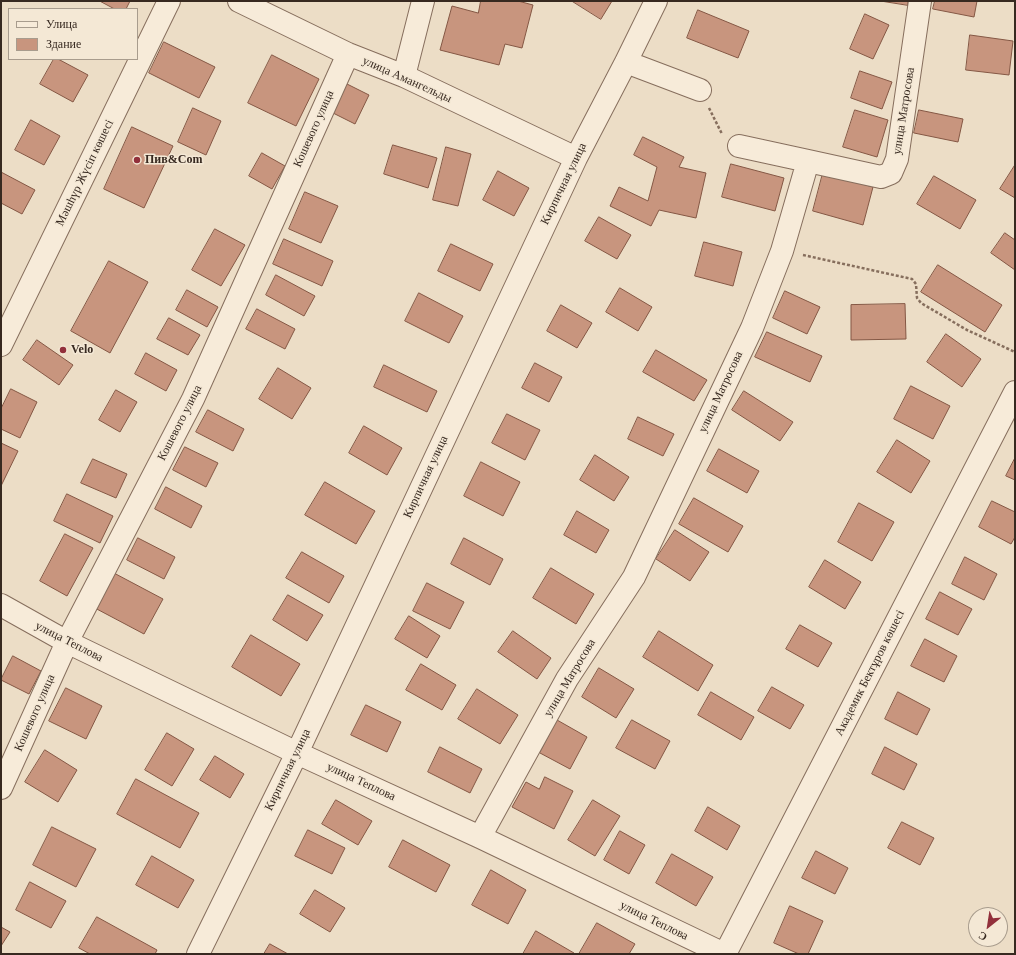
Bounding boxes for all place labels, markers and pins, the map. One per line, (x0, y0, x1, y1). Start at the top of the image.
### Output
place label: Пив&Com (145, 153, 202, 167)
marker: Пив&Com (132, 155, 142, 165)
place label: Velo (71, 343, 93, 357)
marker: Velo (58, 345, 68, 355)

